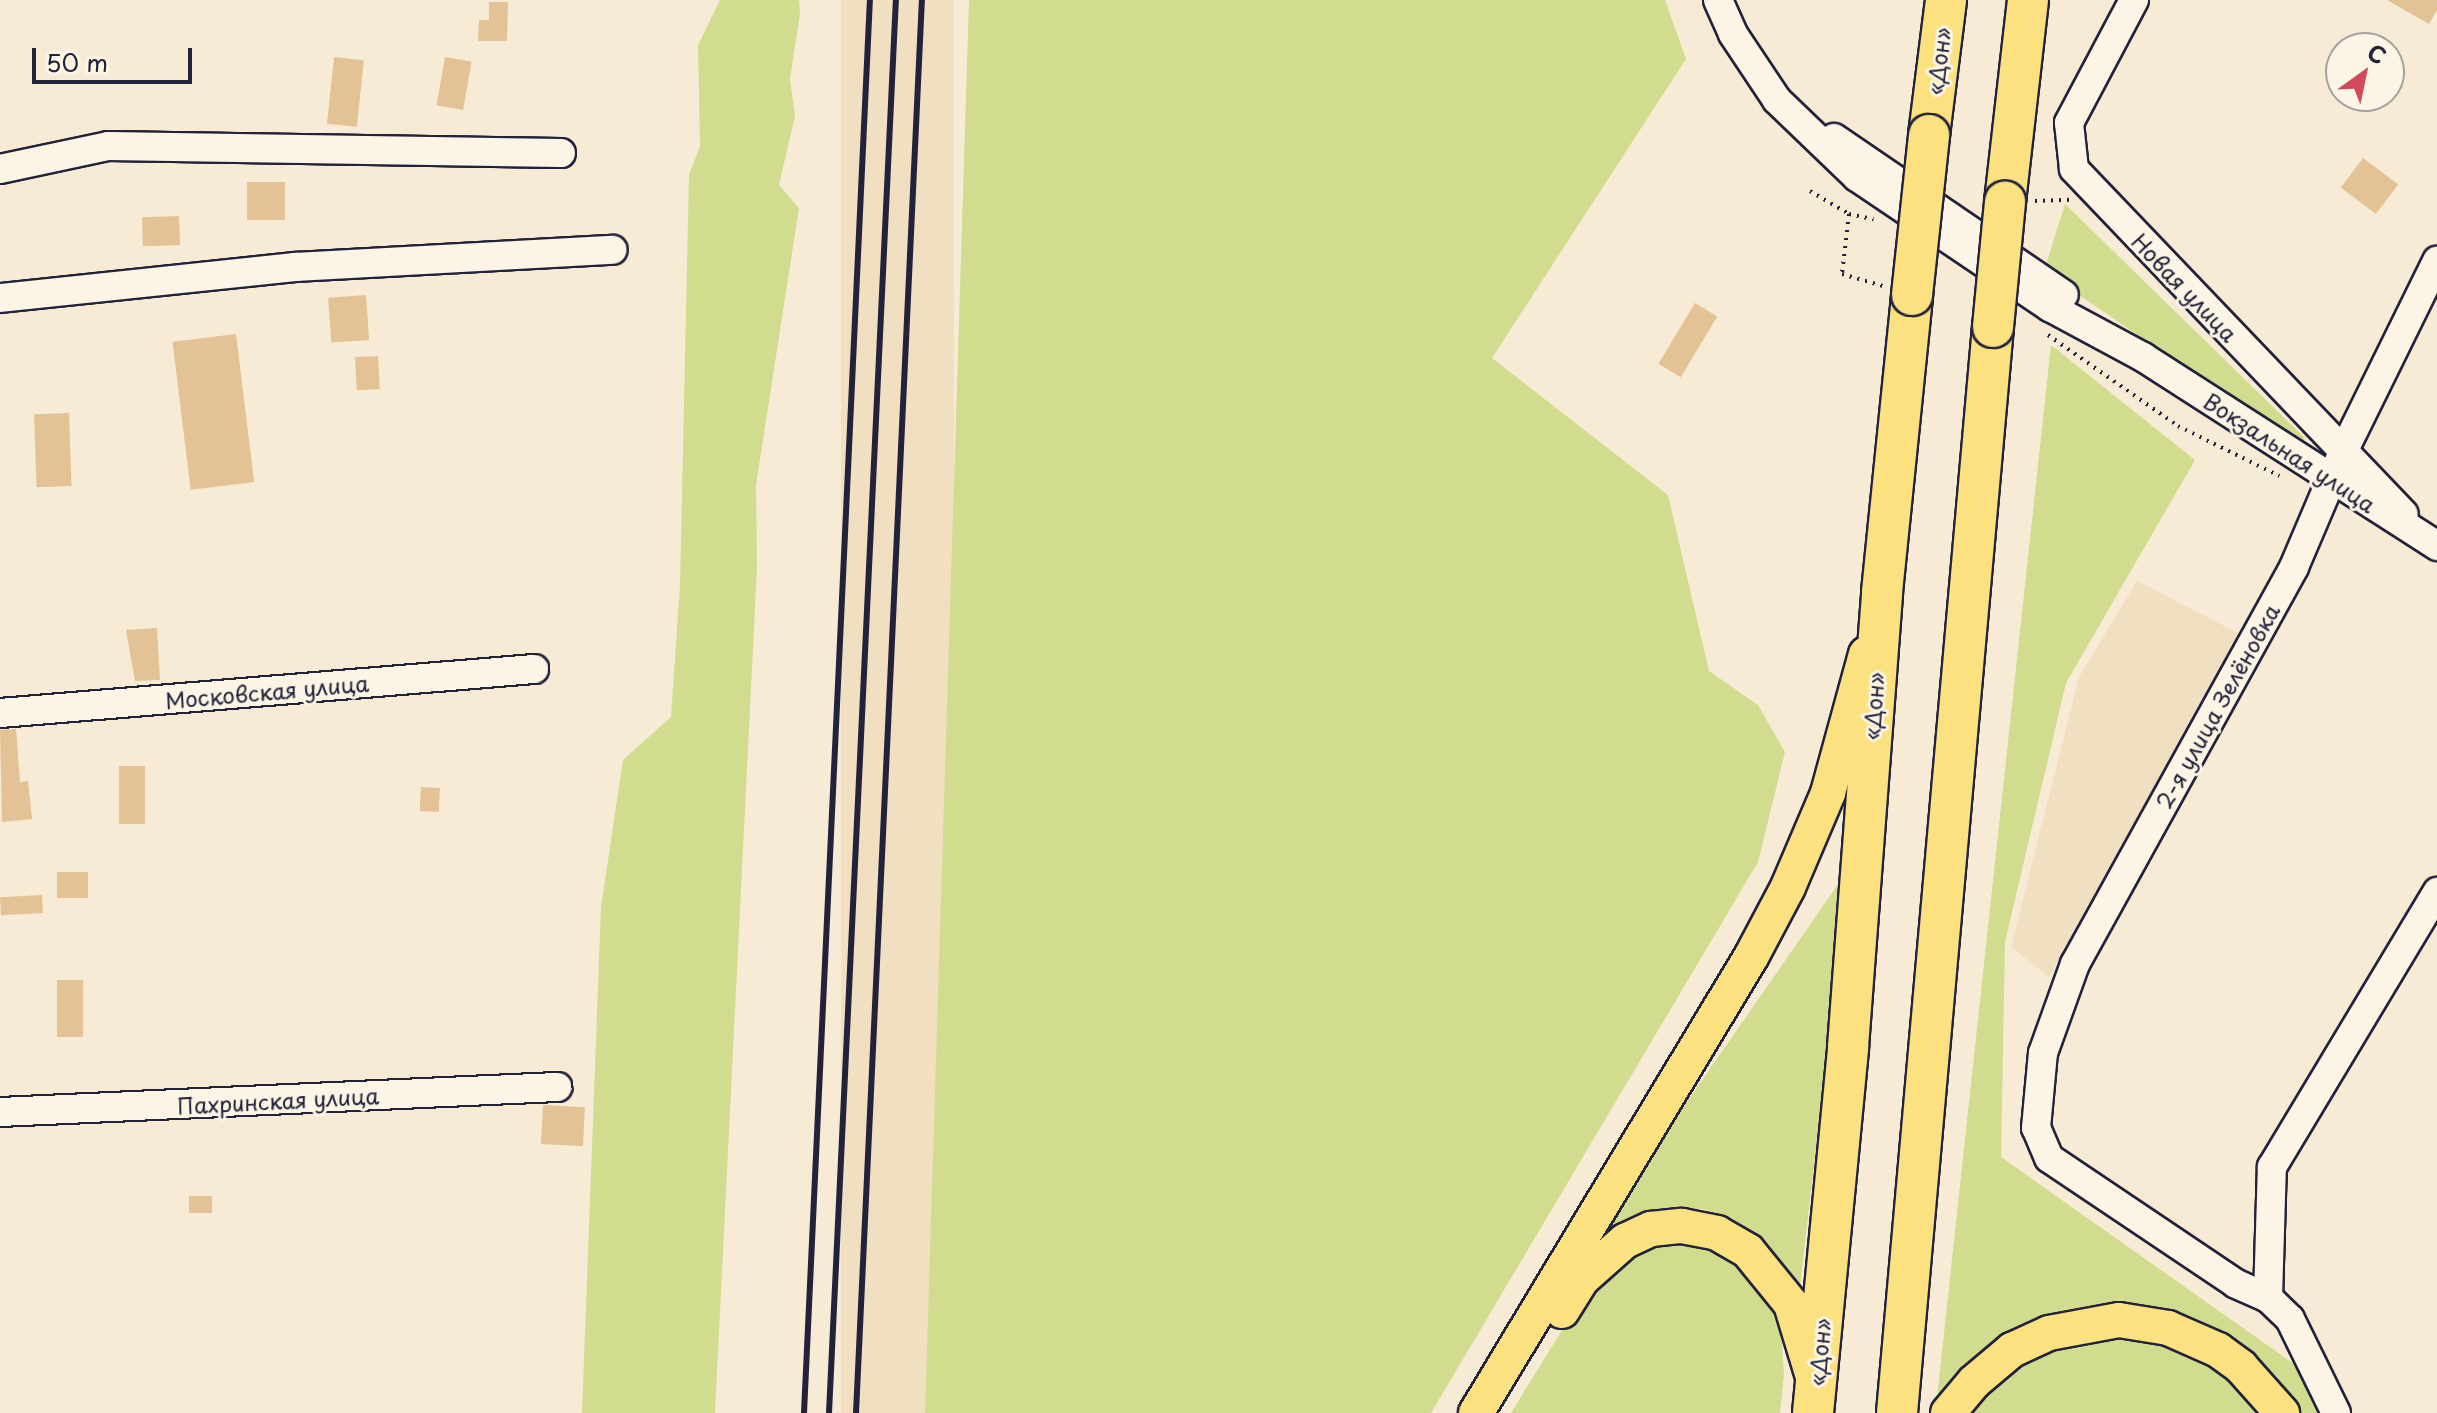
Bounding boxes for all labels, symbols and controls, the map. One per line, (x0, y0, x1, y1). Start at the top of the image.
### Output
street label: «Дон» (1921, 26, 1955, 96)
scale bar (36, 32, 196, 82)
north arrow (2325, 32, 2405, 112)
text: С (2361, 35, 2393, 71)
text: 50 m (46, 44, 108, 80)
street label: Новая улица (2127, 227, 2243, 347)
street label: Вокзальная улица (2199, 386, 2381, 518)
street label: 2-я улица Зелёновка (2149, 598, 2285, 814)
street label: Московская улица (163, 669, 371, 713)
street label: «Дон» (1857, 671, 1889, 741)
street label: Пахринская улица (176, 1081, 380, 1119)
street label: «Дон» (1803, 1317, 1835, 1387)

